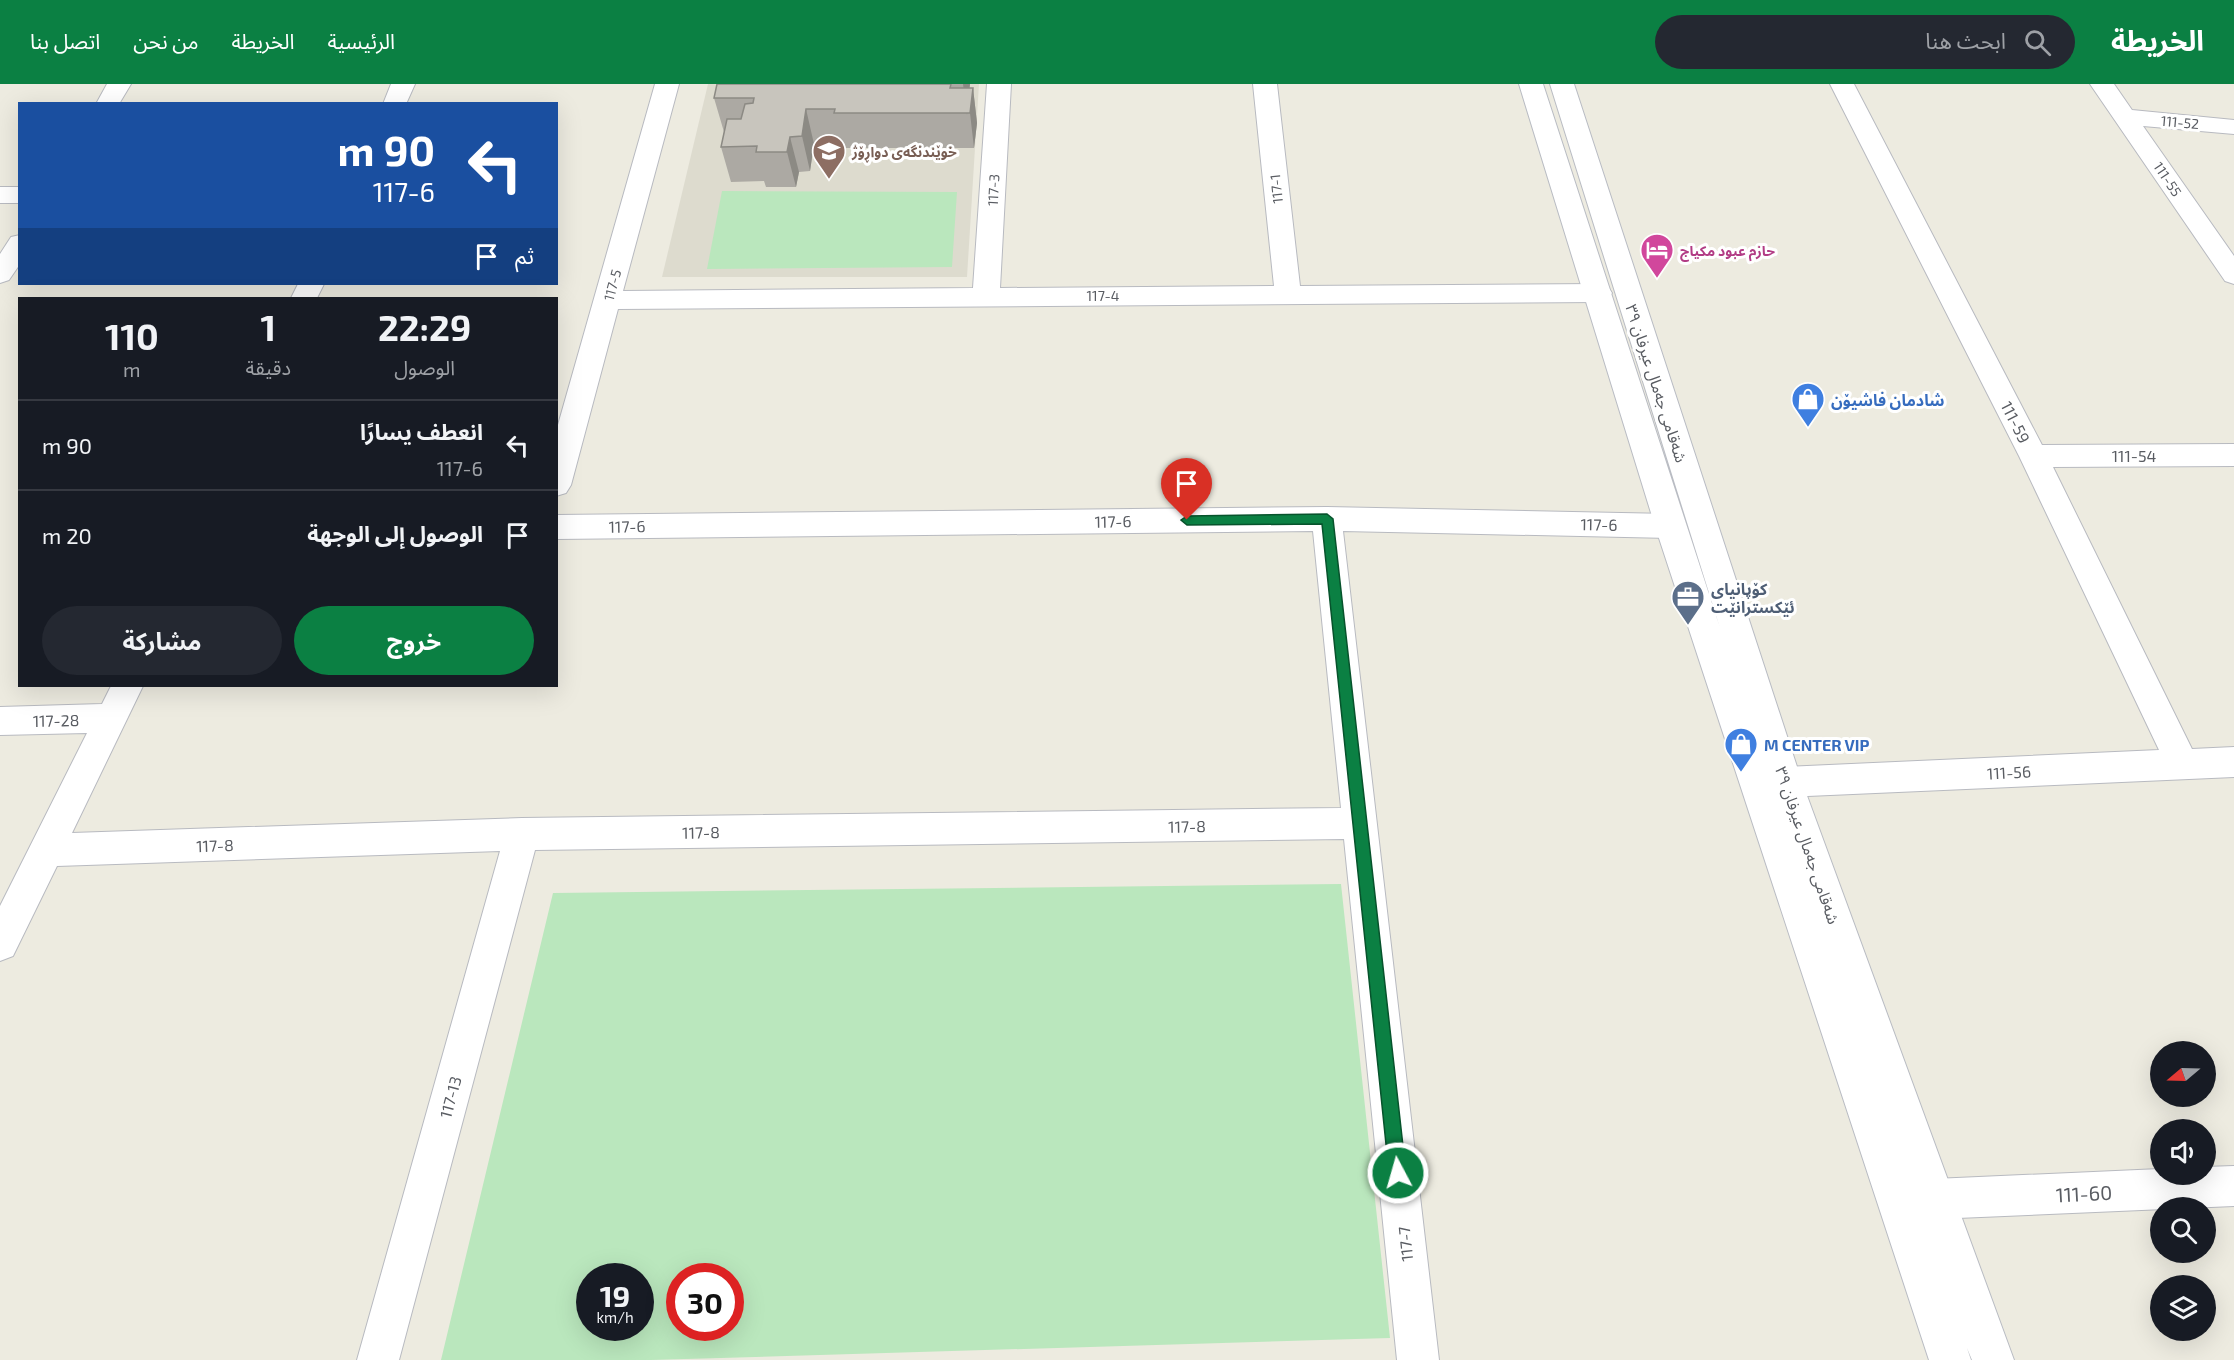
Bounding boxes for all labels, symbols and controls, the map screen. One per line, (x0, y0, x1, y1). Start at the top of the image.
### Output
search box (1655, 15, 2075, 69)
text: الخريطة (2111, 23, 2204, 57)
icon: search (2021, 26, 2054, 59)
text: ابحث هنا (1925, 27, 2006, 53)
text: اتصل بنا (30, 28, 100, 53)
text: من نحن (133, 28, 199, 53)
text: الخريطة (232, 28, 295, 53)
text: الرئيسية (328, 28, 395, 53)
street label: 111-52 (2160, 112, 2200, 132)
text: 90 m (338, 124, 435, 174)
icon: left (456, 126, 534, 204)
school or university icon: خوێندنگەی دواڕۆژ (811, 133, 847, 180)
place label: خوێندنگەی دواڕۆژ (851, 143, 957, 163)
street label: 111-55 (2150, 158, 2186, 200)
street label: 117-1 (1266, 173, 1286, 205)
street label: 117-3 (984, 174, 1002, 206)
text: 117-6 (373, 175, 435, 207)
hotel icon: حازم عبود مكياج (1639, 232, 1675, 279)
icon: arrive (470, 240, 503, 273)
text: ثم (515, 242, 534, 268)
place label: حازم عبود مكياج (1680, 242, 1775, 262)
street label: 117-5 (600, 267, 624, 303)
street label: 117-4 (1087, 287, 1119, 304)
street label: شەقامی جەمال عیرفان ٣٩ (1621, 301, 1692, 465)
text: 1 (261, 305, 276, 348)
text: 22:29 (378, 305, 471, 348)
text: 110 (105, 314, 159, 357)
text: دقيقة (246, 355, 291, 379)
text: الوصول (394, 355, 455, 379)
text: m (123, 357, 141, 381)
shop icon: شادمان فاشیۆن (1790, 381, 1826, 428)
place label: شادمان فاشیۆن (1831, 390, 1944, 410)
street label: 111-59 (1998, 398, 2034, 446)
text: انعطف يسارًا (360, 418, 483, 444)
icon: left (501, 429, 534, 462)
text: 90 m (42, 432, 92, 458)
street label: 111-54 (2112, 446, 2157, 465)
text: 117-6 (437, 456, 483, 480)
pin (1161, 458, 1212, 520)
icon: arrive (1170, 467, 1203, 500)
street label: 117-6 (1094, 511, 1132, 531)
street label: 117-6 (1580, 514, 1618, 534)
street label: 117-6 (608, 516, 646, 536)
icon: arrive (501, 519, 534, 552)
text: الوصول إلى الوجهة (307, 520, 483, 546)
text: 20 m (42, 522, 92, 548)
office icon: کۆپانیای ئێکسترانێت (1670, 579, 1706, 626)
place label: کۆپانیای ئێکسترانێت (1711, 579, 1795, 617)
button: مشاركة (42, 606, 282, 675)
button: خروج (294, 606, 534, 675)
street label: 117-28 (33, 710, 79, 730)
shop icon: M CENTER VIP (1723, 726, 1759, 773)
place label: M CENTER VIP (1764, 735, 1870, 754)
street label: 111-56 (1987, 761, 2031, 783)
street label: شەقامی جەمال عیرفان ٣٩ (1770, 764, 1844, 927)
street label: 117-8 (1168, 816, 1206, 836)
street label: 117-8 (682, 822, 720, 842)
street label: 117-8 (196, 835, 234, 855)
north arrow (2150, 1041, 2216, 1107)
map controls (2150, 1041, 2216, 1341)
street label: 117-13 (435, 1074, 465, 1120)
button: sound (2150, 1119, 2216, 1185)
position arrow (1366, 1141, 1430, 1205)
street label: 111-60 (2055, 1180, 2113, 1206)
button: search (2150, 1197, 2216, 1263)
street label: 117-7 (1394, 1225, 1416, 1263)
speed limit sign: 30 (666, 1263, 744, 1341)
button: layers (2150, 1275, 2216, 1341)
text: 19 (600, 1277, 630, 1313)
text: km/h (596, 1308, 634, 1326)

